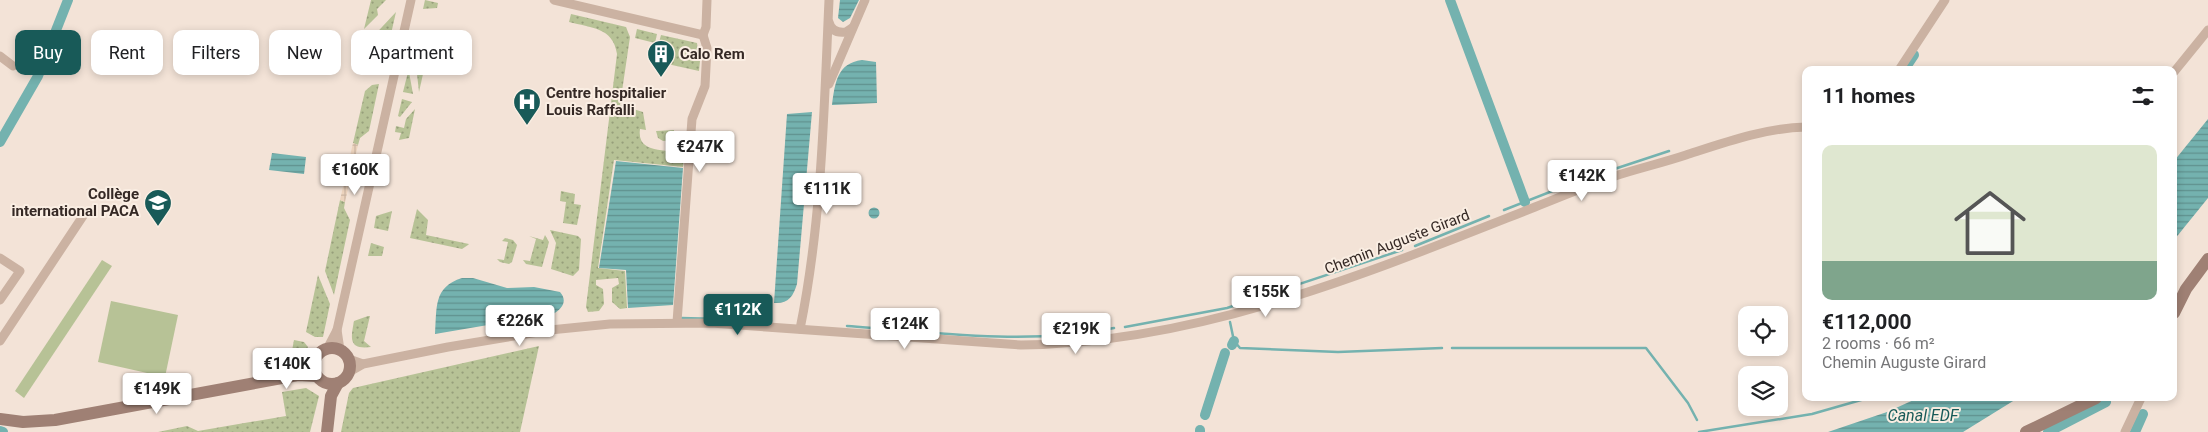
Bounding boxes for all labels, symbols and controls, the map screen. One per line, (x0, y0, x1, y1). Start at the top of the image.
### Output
chip: Buy (15, 30, 81, 75)
chip: Rent (91, 30, 163, 75)
chip: Filters (173, 30, 259, 75)
chip: New (269, 30, 341, 75)
chip: Apartment (351, 30, 472, 75)
building icon: Calo Rem (646, 39, 676, 78)
place label: Calo Rem (680, 45, 745, 63)
icon: filters (2129, 82, 2157, 110)
place label: Centre hospitalier Louis Raffalli (546, 84, 667, 119)
text: 11 homes (1822, 84, 1915, 108)
hospital icon: Centre hospitalier Louis Raffalli (512, 87, 542, 126)
pin: €247K (665, 130, 735, 173)
text: €247K (677, 137, 723, 156)
pin: €160K (320, 154, 390, 196)
text: €160K (332, 160, 378, 179)
pin: €142K (1547, 160, 1617, 202)
text: €142K (1559, 166, 1605, 185)
pin: €111K (792, 172, 862, 215)
icon: home (1945, 178, 2035, 268)
text: €111K (804, 179, 850, 198)
place label: Collège international PACA (12, 185, 140, 220)
school or university icon: Collège international PACA (143, 188, 173, 227)
street label: Chemin Auguste Girard (1322, 206, 1472, 278)
pin: €155K (1231, 276, 1301, 318)
text: €155K (1243, 282, 1289, 301)
pin: €112K (703, 294, 773, 336)
text: €112K (715, 300, 761, 319)
pin: €226K (485, 304, 555, 347)
map controls (1738, 306, 1788, 416)
button: locate (1738, 306, 1788, 356)
pin: €124K (870, 308, 940, 350)
text: €112,000 (1822, 310, 1912, 334)
text: €226K (497, 311, 543, 330)
pin: €219K (1041, 312, 1111, 355)
text: €124K (882, 314, 928, 333)
text: €219K (1053, 319, 1099, 338)
text: 2 rooms · 66 m² (1822, 334, 1935, 353)
pin: €140K (252, 348, 322, 390)
text: Chemin Auguste Girard (1822, 353, 1986, 372)
text: €140K (264, 354, 310, 373)
button: layers (1738, 366, 1788, 416)
pin: €149K (122, 372, 192, 415)
text: €149K (134, 379, 180, 398)
water label: Canal EDF (1888, 406, 1960, 425)

